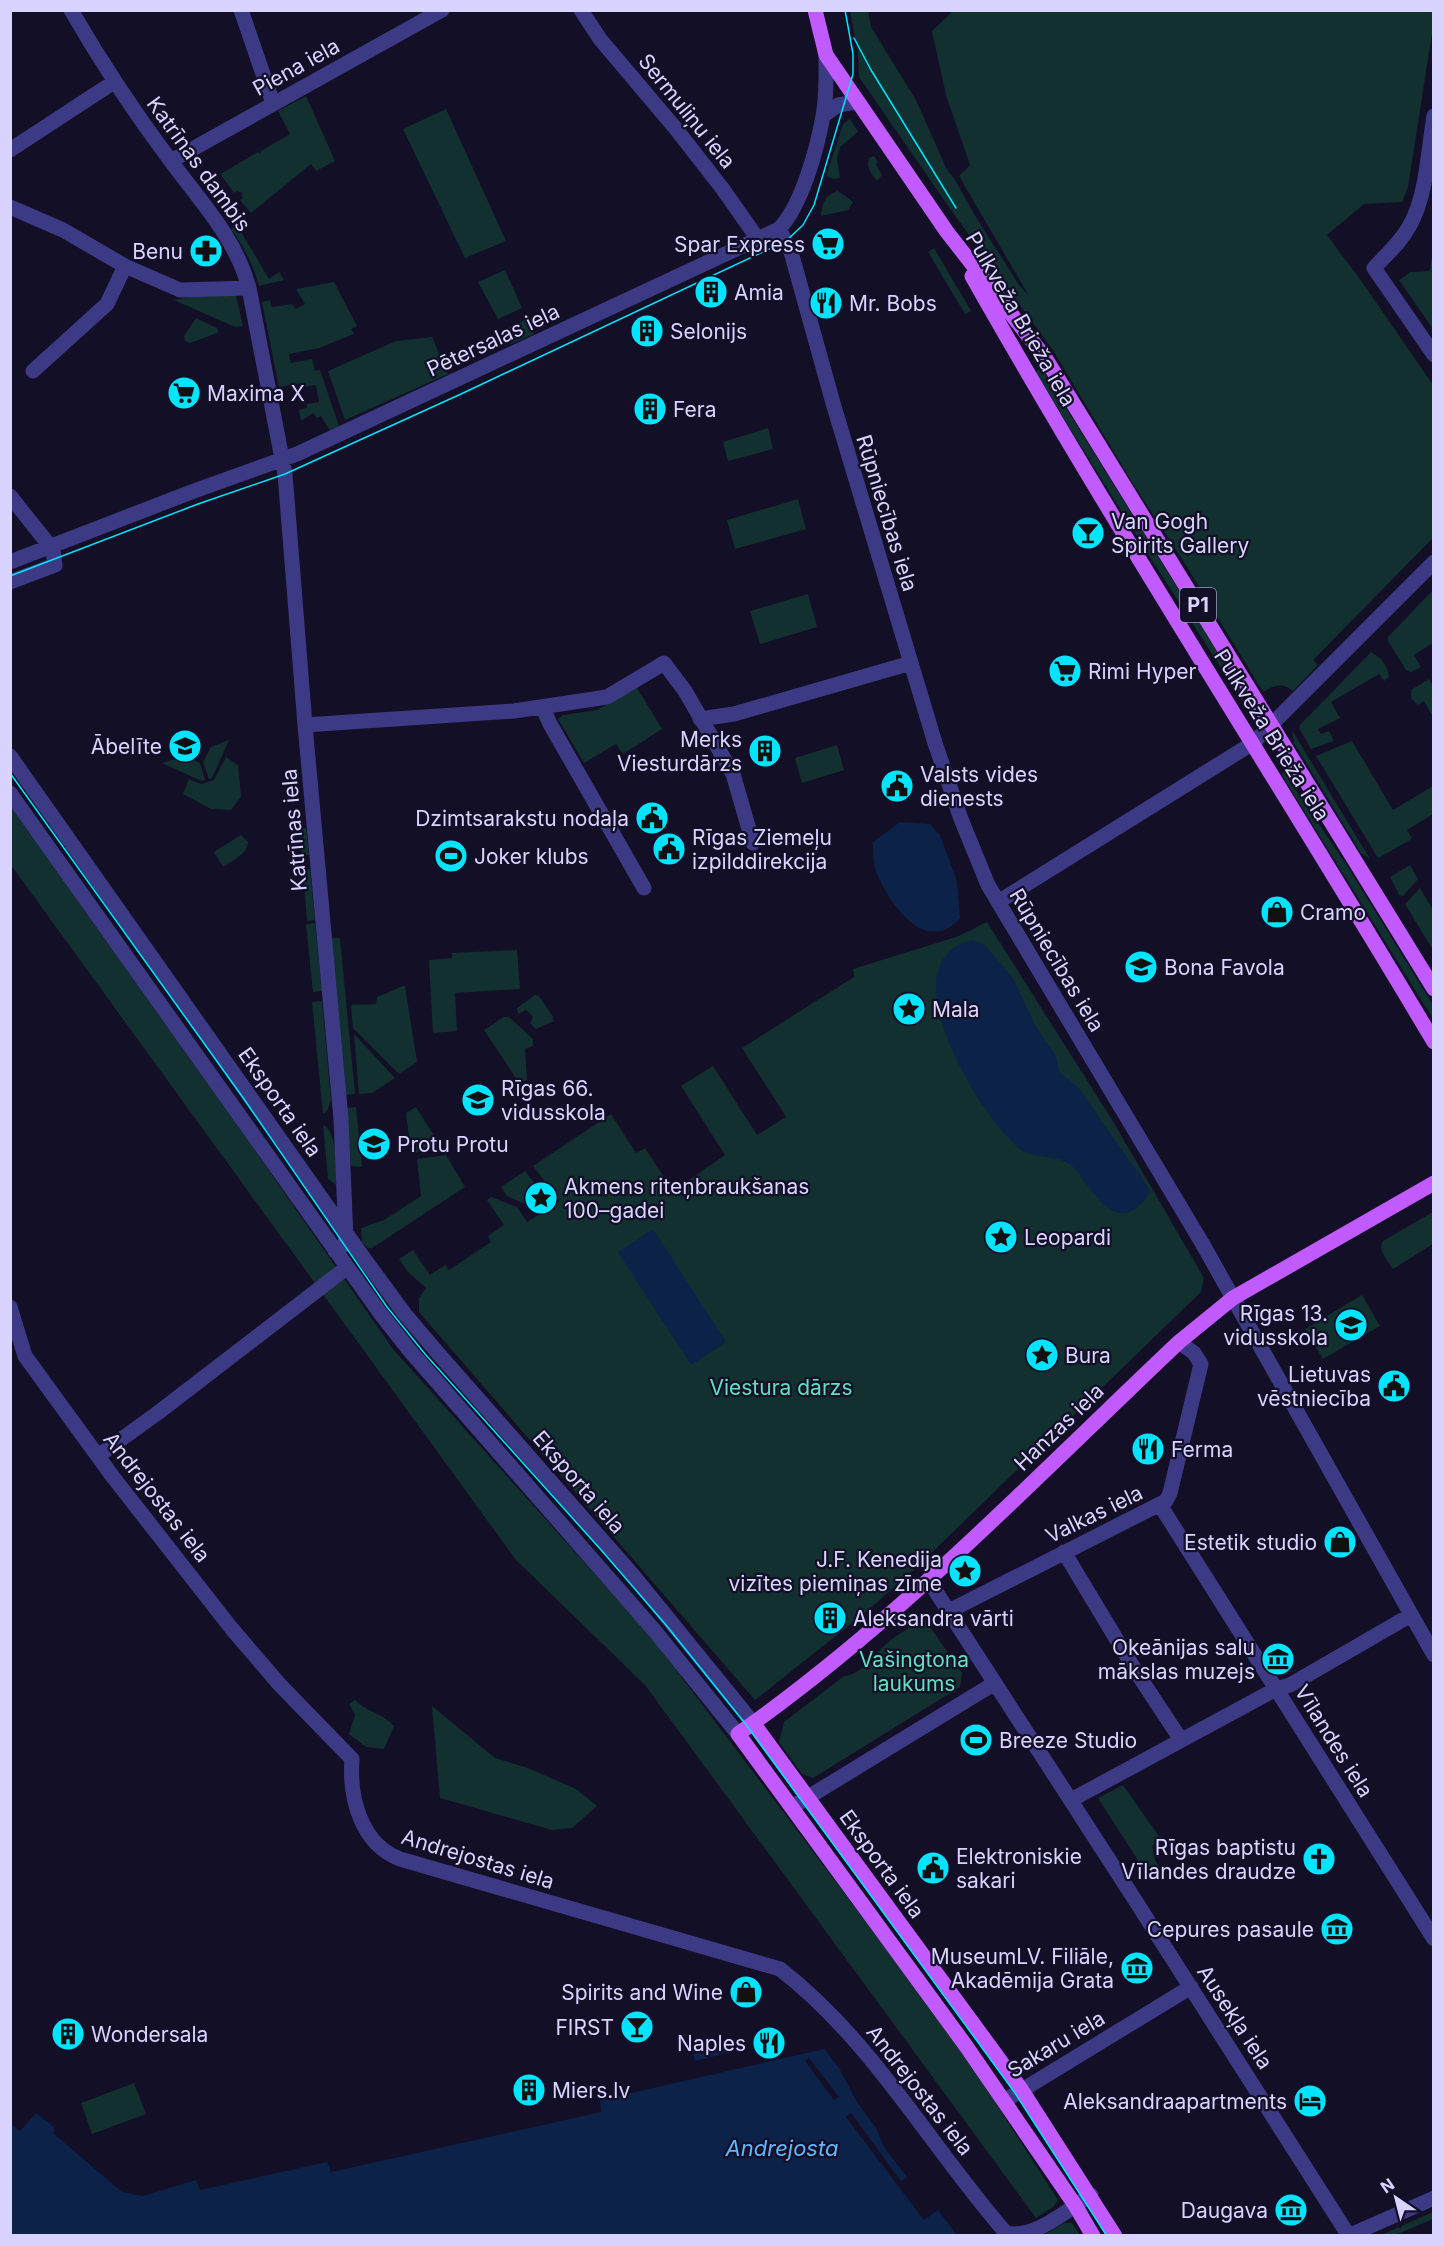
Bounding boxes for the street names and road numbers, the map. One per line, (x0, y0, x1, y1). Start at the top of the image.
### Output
street label: Piena iela (248, 33, 344, 101)
street label: Sermuliņu iela (632, 49, 741, 174)
street label: Katrīnas dambis (142, 92, 256, 236)
street label: Pulkveža Brieža iela (961, 227, 1081, 411)
street label: Pētersalas iela (423, 298, 563, 382)
street label: Rūpniecības iela (851, 432, 923, 594)
road number: P1 (1180, 588, 1216, 622)
street label: Pulkveža Brieža iela (1209, 645, 1335, 825)
street label: Katrīnas iela (276, 768, 312, 892)
street label: Rūpniecības iela (1004, 884, 1110, 1036)
street label: Eksporta iela (233, 1042, 327, 1162)
street label: Hanzas iela (1009, 1378, 1109, 1476)
street label: Eksporta iela (528, 1426, 630, 1538)
street label: Andrejostas iela (98, 1427, 216, 1567)
street label: Valkas iela (1041, 1480, 1147, 1548)
street label: Vīlandes iela (1290, 1680, 1378, 1802)
street label: Eksporta iela (834, 1805, 930, 1923)
street label: Andrejostas iela (399, 1824, 557, 1894)
street label: Ausekļa iela (1191, 1960, 1278, 2074)
street label: Sakaru iela (1003, 2005, 1109, 2083)
street label: Andrejostas iela (861, 2020, 979, 2160)

